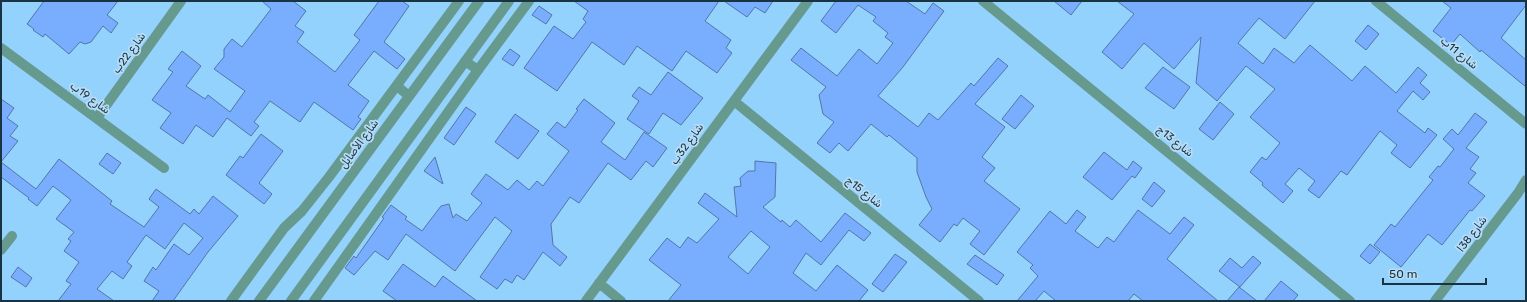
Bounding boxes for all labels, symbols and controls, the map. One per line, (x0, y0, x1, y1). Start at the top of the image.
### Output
street label: شارع 22ب (110, 30, 150, 77)
street label: شارع 11ب (1436, 34, 1480, 74)
street label: شارع 19ب (66, 79, 112, 118)
street label: شارع الأصايل (337, 117, 383, 173)
street label: شارع 32ب (668, 121, 708, 168)
street label: شارع 13ج (1153, 122, 1196, 161)
street label: شارع 15ج (842, 173, 885, 212)
street label: شارع 38ا (1454, 214, 1491, 256)
scale bar (1383, 260, 1486, 286)
text: 50 m (1389, 267, 1417, 281)

